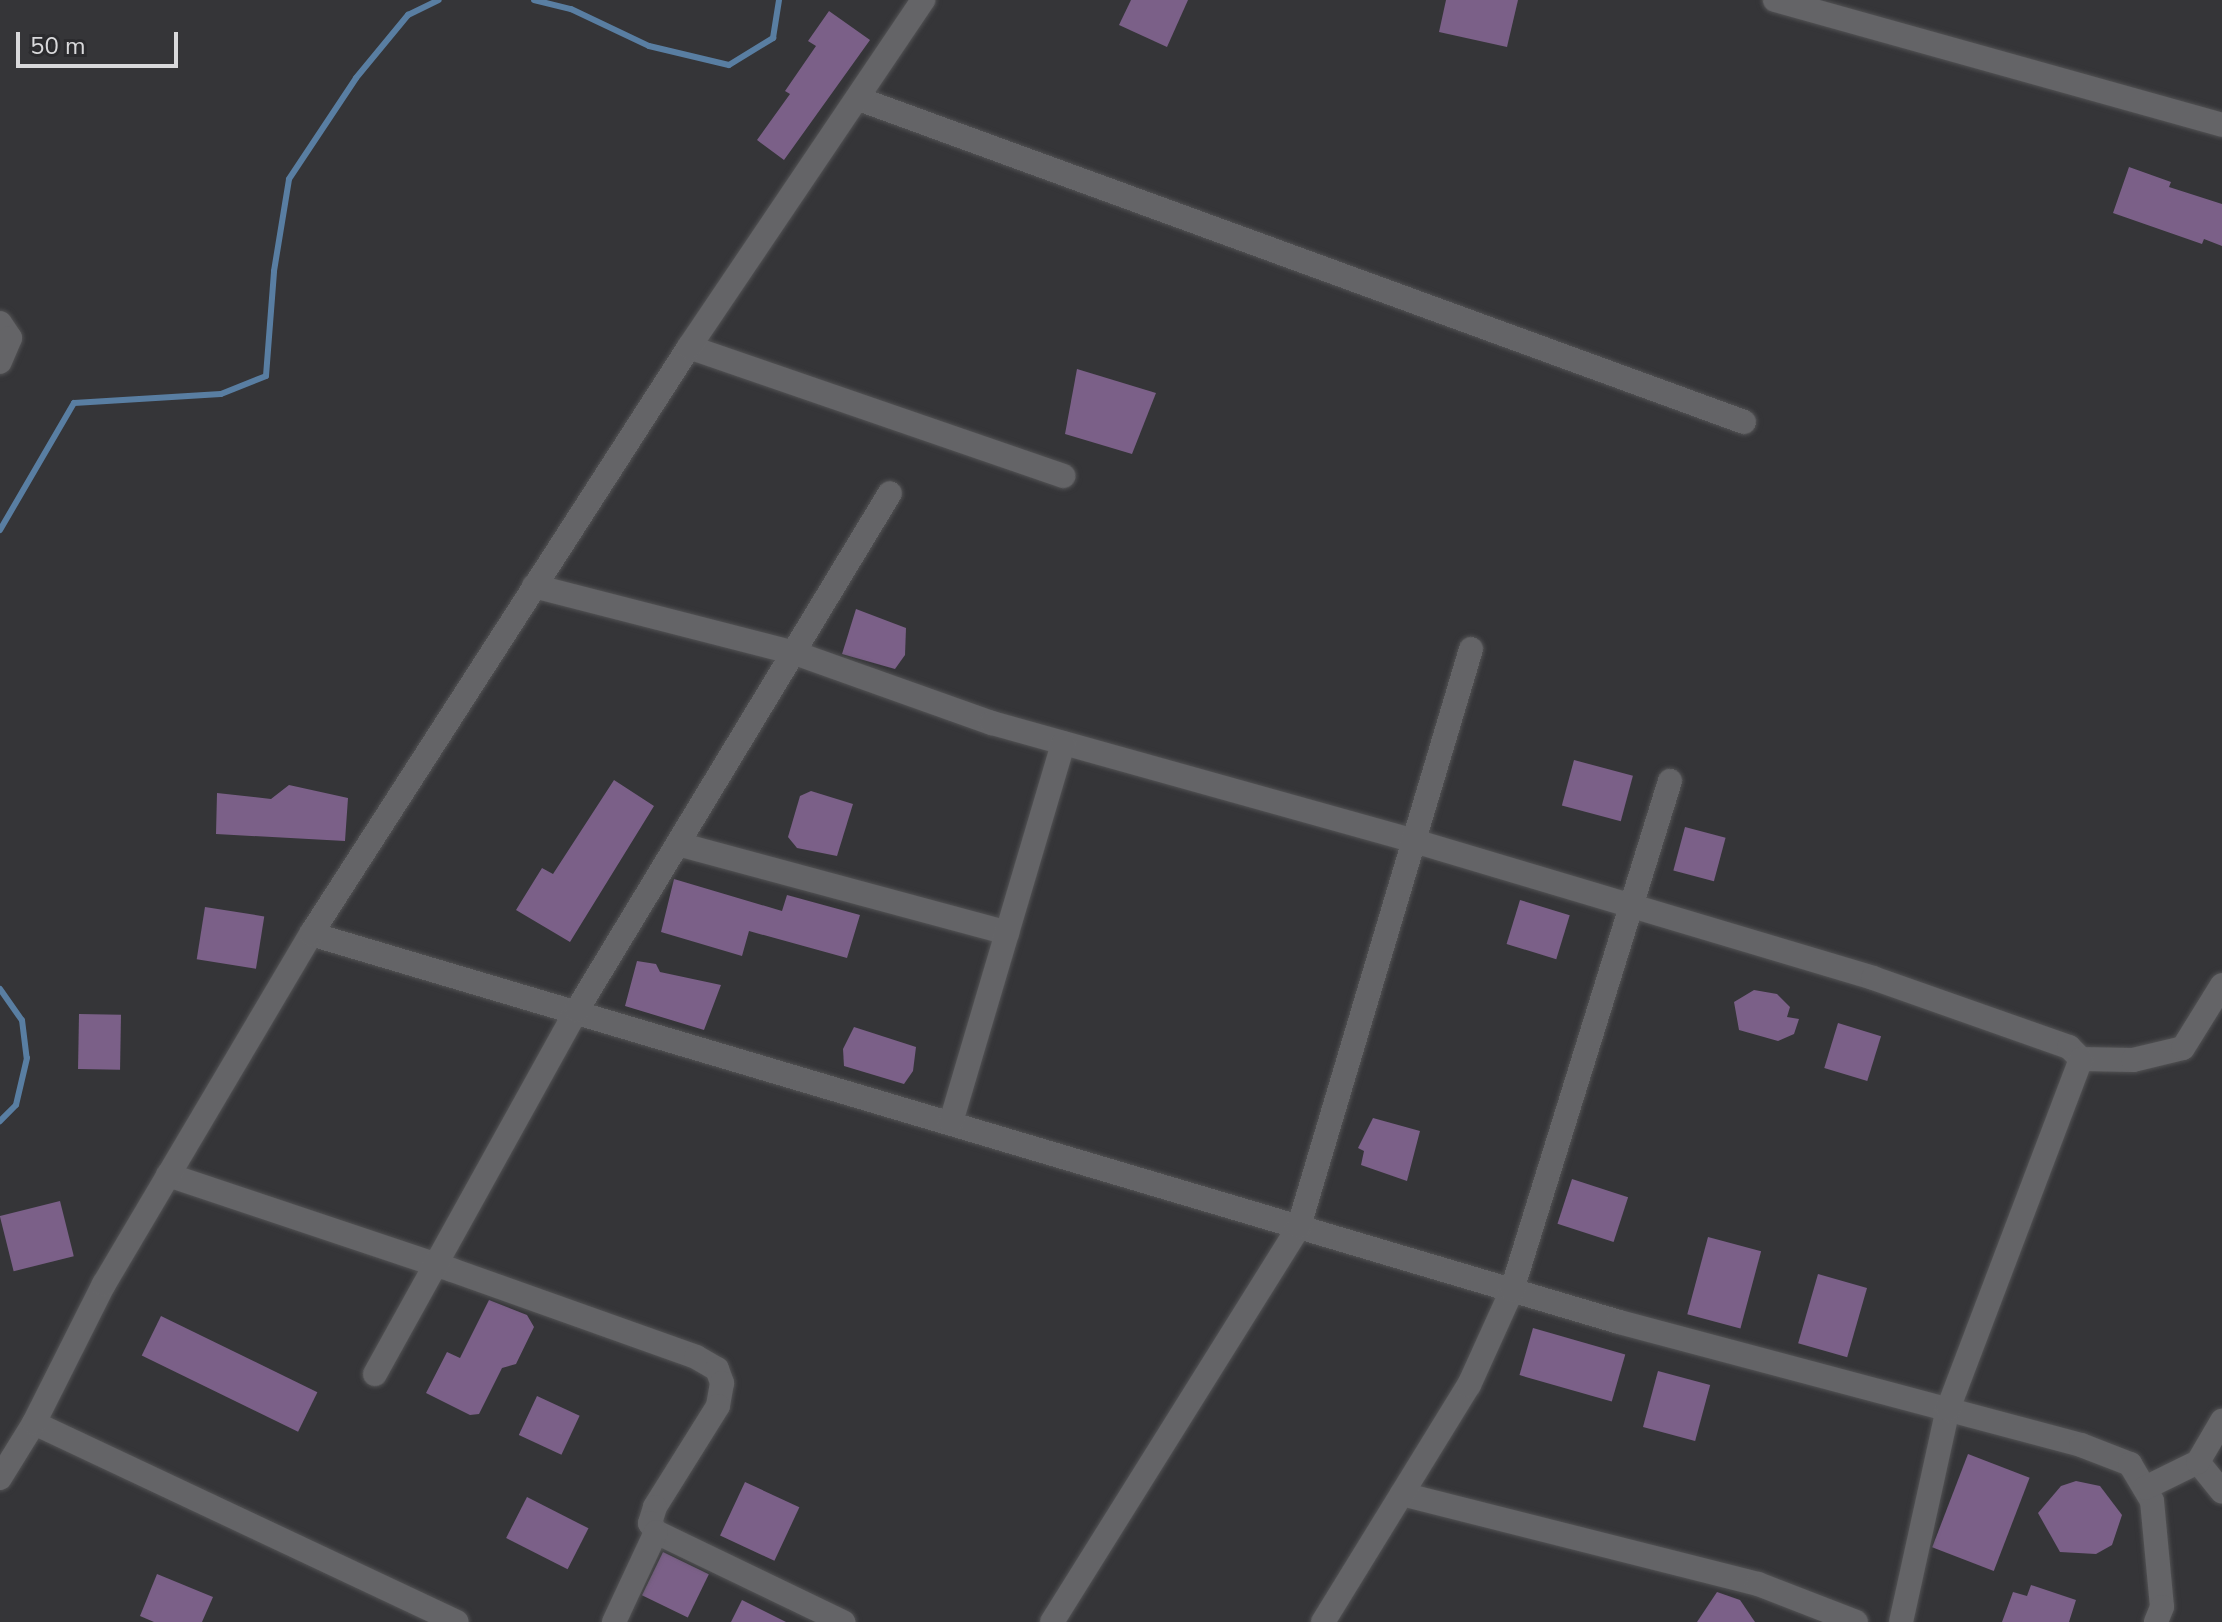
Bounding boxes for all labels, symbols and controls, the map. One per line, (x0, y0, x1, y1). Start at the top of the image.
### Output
scale bar (20, 16, 182, 66)
text: 50 m (30, 30, 86, 62)

